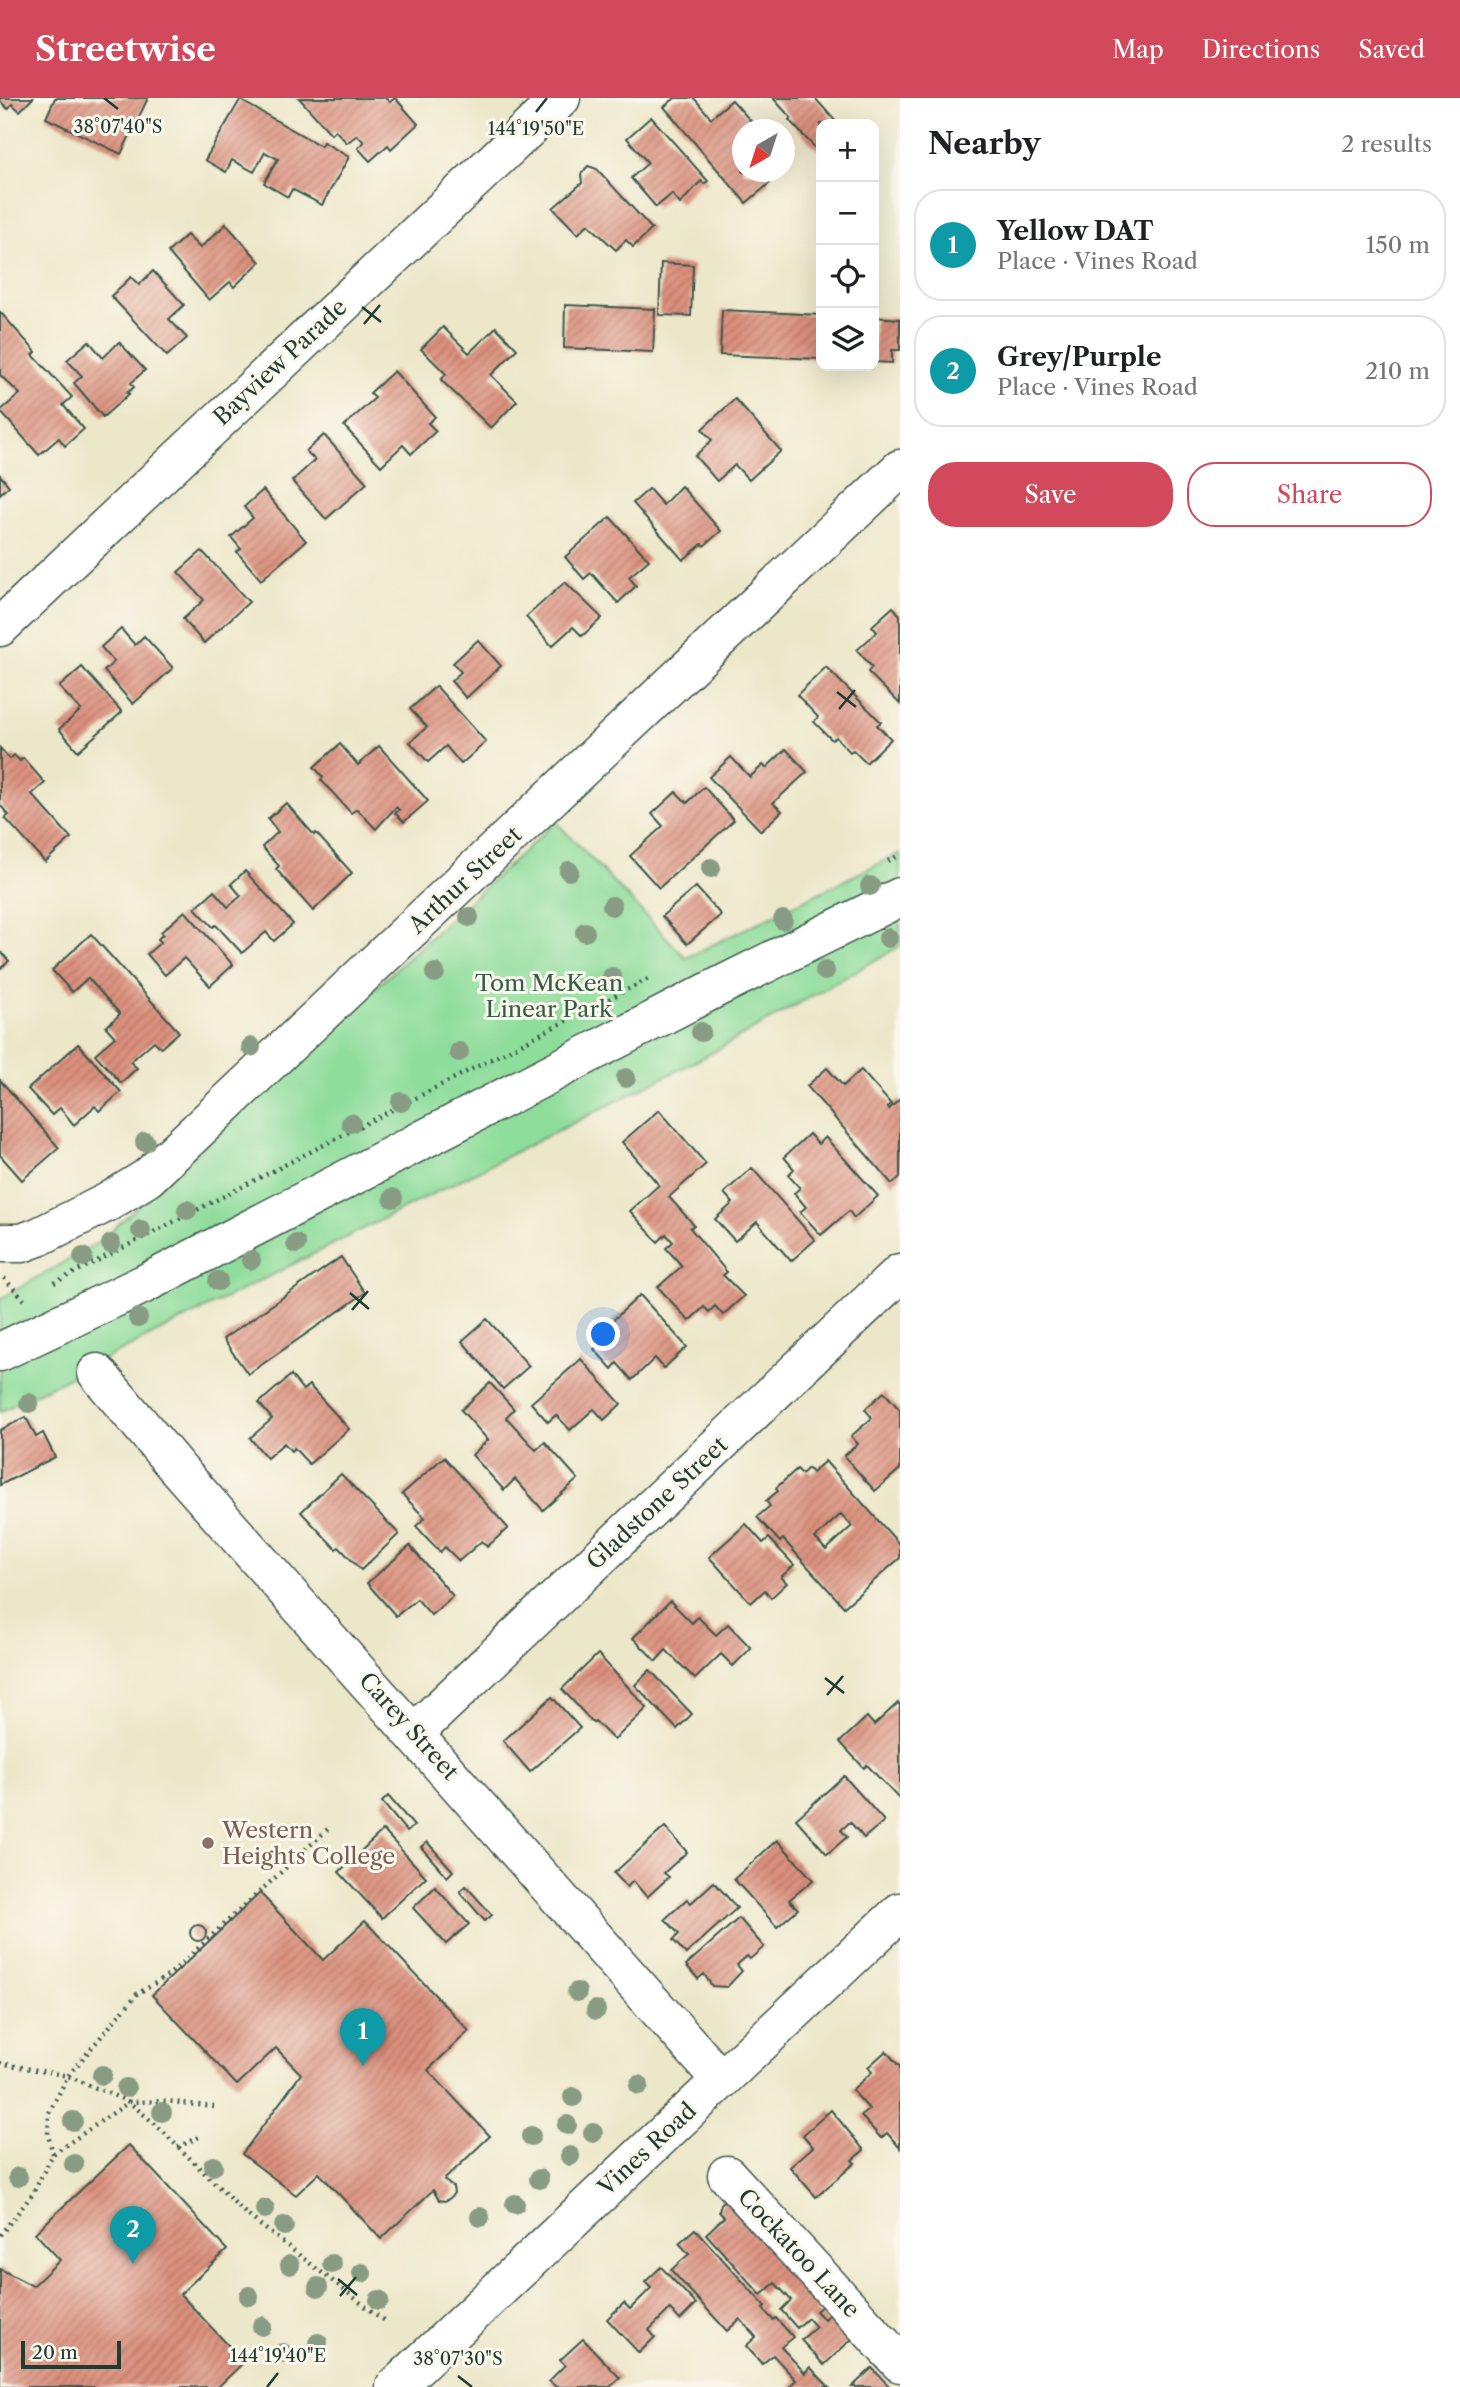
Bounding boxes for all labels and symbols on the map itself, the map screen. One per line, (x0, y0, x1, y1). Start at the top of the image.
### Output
text: 38°07'40"S (73, 116, 163, 138)
text: 144°19'50"E (488, 118, 584, 140)
north arrow (732, 119, 795, 182)
street label: Bayview Parade (207, 293, 353, 431)
street label: Arthur Street (402, 821, 527, 940)
park label: Tom McKean Linear Park (475, 969, 623, 1023)
your location (586, 1317, 620, 1351)
street label: Gladstone Street (581, 1431, 733, 1575)
street label: Carey Street (353, 1666, 465, 1786)
place label: Western Heights College (221, 1816, 395, 1870)
marker: Western Heights College (200, 1835, 216, 1851)
pin: 1 (340, 2008, 386, 2066)
street label: Vines Road (591, 2097, 702, 2202)
street label: Cockatoo Lane (732, 2183, 866, 2323)
pin: 2 (110, 2206, 156, 2264)
scale bar (21, 2338, 121, 2370)
text: 144°19'40"E (230, 2345, 326, 2367)
text: 38°07'30"S (413, 2348, 503, 2370)

